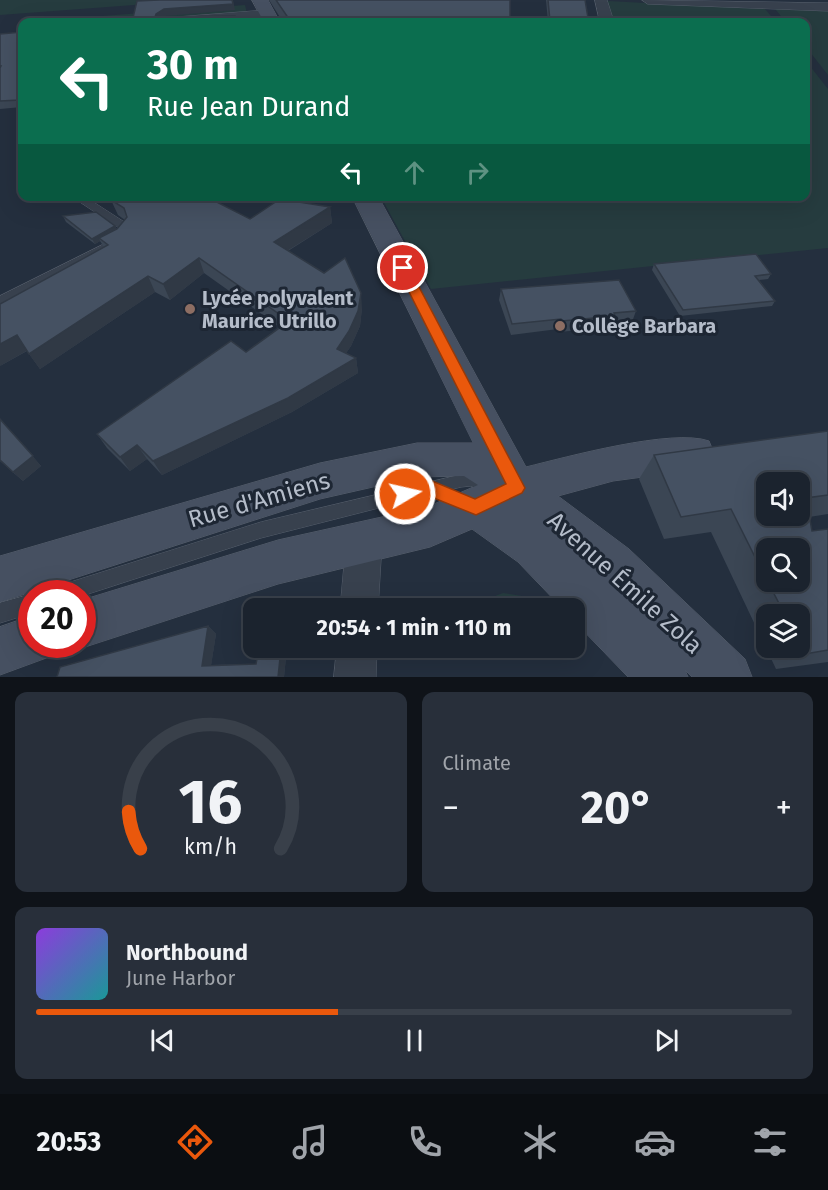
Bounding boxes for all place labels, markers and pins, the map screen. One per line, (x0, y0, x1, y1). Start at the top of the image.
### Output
pin (377, 242, 428, 293)
place label: Lycée polyvalent Maurice Utrillo (202, 286, 354, 333)
marker: Lycée polyvalent Maurice Utrillo (183, 302, 197, 316)
place label: Collège Barbara (572, 314, 716, 338)
marker: Collège Barbara (553, 319, 567, 333)

